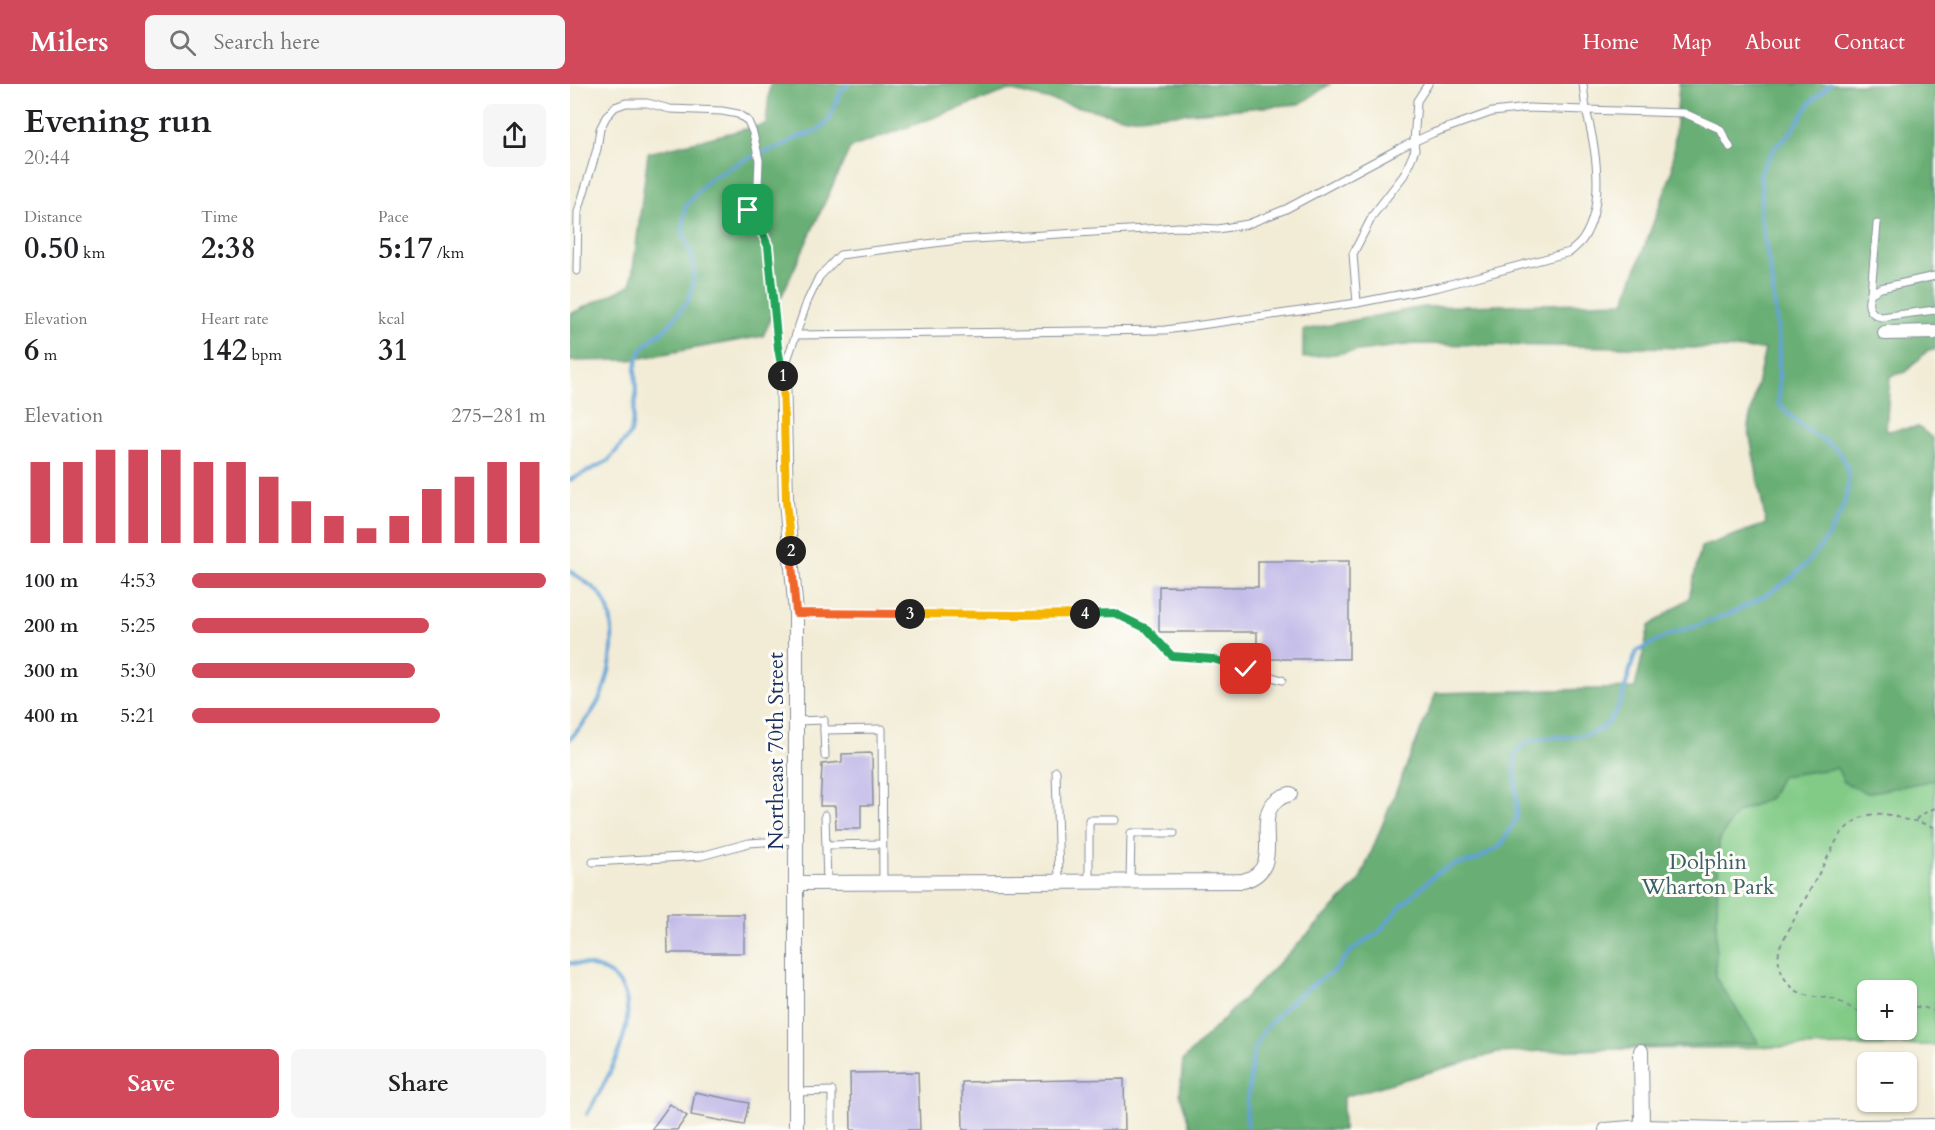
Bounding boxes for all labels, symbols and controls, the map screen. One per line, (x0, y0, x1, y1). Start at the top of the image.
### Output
search box (145, 15, 565, 69)
text: Milers (30, 23, 109, 61)
icon: search (166, 26, 199, 59)
text: Search here (214, 27, 320, 57)
text: Home (1583, 28, 1639, 57)
text: Map (1672, 28, 1712, 57)
text: About (1745, 28, 1801, 57)
text: Contact (1834, 28, 1905, 57)
text: Evening run (24, 99, 212, 144)
button: share (483, 104, 546, 167)
text: 20:44 (24, 144, 70, 171)
pin (722, 184, 773, 235)
icon: arrive (731, 193, 764, 226)
text: Distance (24, 206, 82, 228)
text: Time (201, 206, 238, 228)
text: Pace (378, 206, 409, 228)
text: 0.50 (24, 228, 79, 269)
text: 2:38 (201, 228, 256, 269)
text: 5:17 (378, 228, 433, 269)
text: km (79, 242, 105, 264)
text: /km (433, 242, 464, 264)
text: Elevation (24, 308, 88, 330)
text: Heart rate (201, 308, 269, 330)
text: kcal (378, 308, 405, 330)
text: 6 (24, 330, 39, 371)
text: 142 (201, 330, 247, 371)
text: 31 (378, 330, 409, 371)
text: m (39, 344, 57, 366)
text: bpm (247, 344, 282, 366)
pin: 1 (768, 361, 798, 391)
text: 1 (779, 365, 787, 387)
text: Elevation (24, 402, 103, 429)
text: 275–281 m (451, 402, 546, 429)
pin: 2 (776, 536, 806, 566)
text: 2 (787, 540, 795, 562)
text: 100 m (24, 567, 79, 594)
text: 4:53 (120, 567, 156, 594)
pin: 3 (895, 599, 925, 629)
pin: 4 (1070, 599, 1100, 629)
text: 3 (906, 603, 914, 625)
text: 4 (1081, 603, 1089, 625)
text: 200 m (24, 612, 79, 639)
text: 5:25 (120, 612, 156, 639)
pin (1220, 643, 1271, 694)
street label: Northeast 70th Street (761, 652, 791, 850)
icon: check (1229, 652, 1262, 685)
text: 300 m (24, 657, 79, 684)
text: 5:30 (120, 657, 156, 684)
text: 400 m (24, 702, 79, 729)
text: 5:21 (120, 702, 156, 729)
park label: Dolphin Wharton Park (1640, 847, 1775, 902)
map controls (1857, 980, 1917, 1112)
button: + (1857, 980, 1917, 1040)
button: Save (24, 1049, 279, 1118)
button: Share (291, 1049, 546, 1118)
button: − (1857, 1052, 1917, 1112)

